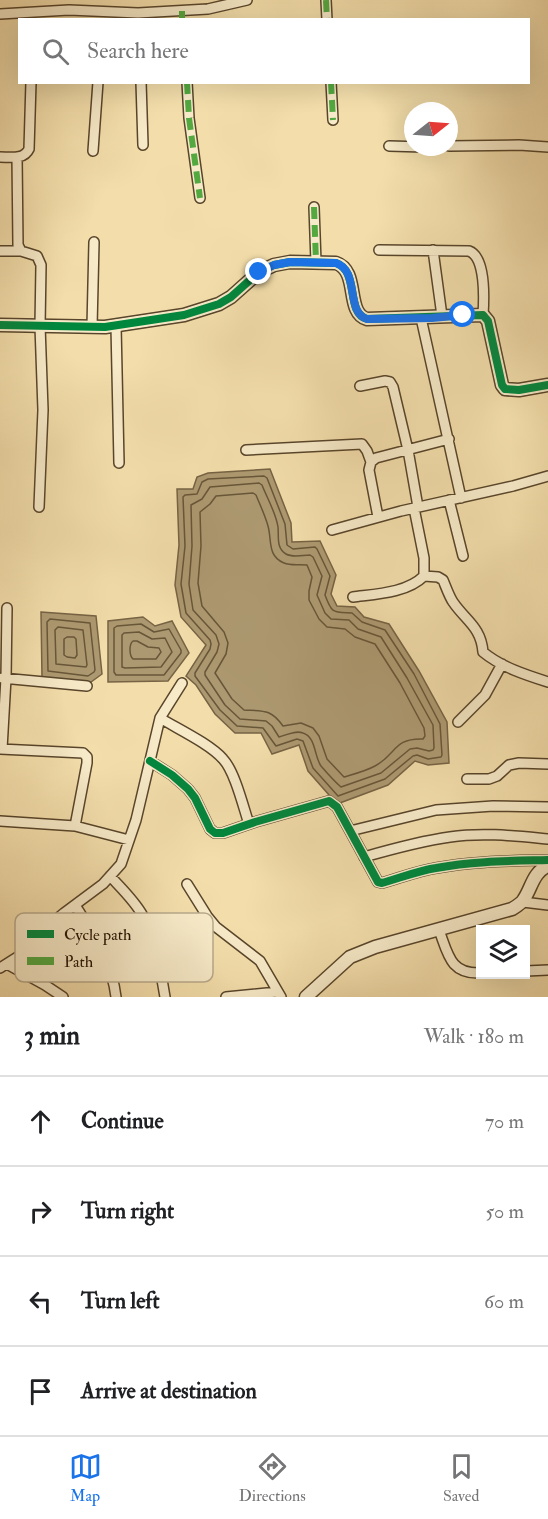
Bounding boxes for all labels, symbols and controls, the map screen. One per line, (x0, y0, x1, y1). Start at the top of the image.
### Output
search box (18, 18, 530, 84)
icon: search (39, 35, 72, 68)
text: Search here (87, 37, 189, 65)
north arrow (404, 102, 458, 156)
route end (245, 258, 271, 284)
route start (449, 301, 475, 327)
legend (15, 913, 213, 982)
text: Cycle path (64, 925, 132, 946)
map controls (476, 925, 530, 979)
button: layers (476, 925, 530, 979)
text: Path (64, 952, 94, 972)
text: 3 min (24, 1020, 80, 1052)
text: Walk · 180 m (424, 1024, 524, 1049)
icon: ahead (24, 1105, 57, 1138)
text: Continue (81, 1107, 164, 1135)
text: 70 m (485, 1109, 524, 1134)
icon: right (24, 1195, 57, 1228)
text: Turn right (81, 1197, 174, 1225)
text: 50 m (485, 1199, 524, 1224)
icon: left (24, 1285, 57, 1318)
text: Turn left (81, 1287, 160, 1315)
text: 60 m (484, 1289, 524, 1314)
icon: arrive (24, 1375, 57, 1408)
text: Arrive at destination (81, 1377, 257, 1405)
tab: Map (69, 1450, 102, 1506)
tab: Directions (239, 1450, 306, 1506)
tab: Saved (443, 1450, 479, 1506)

